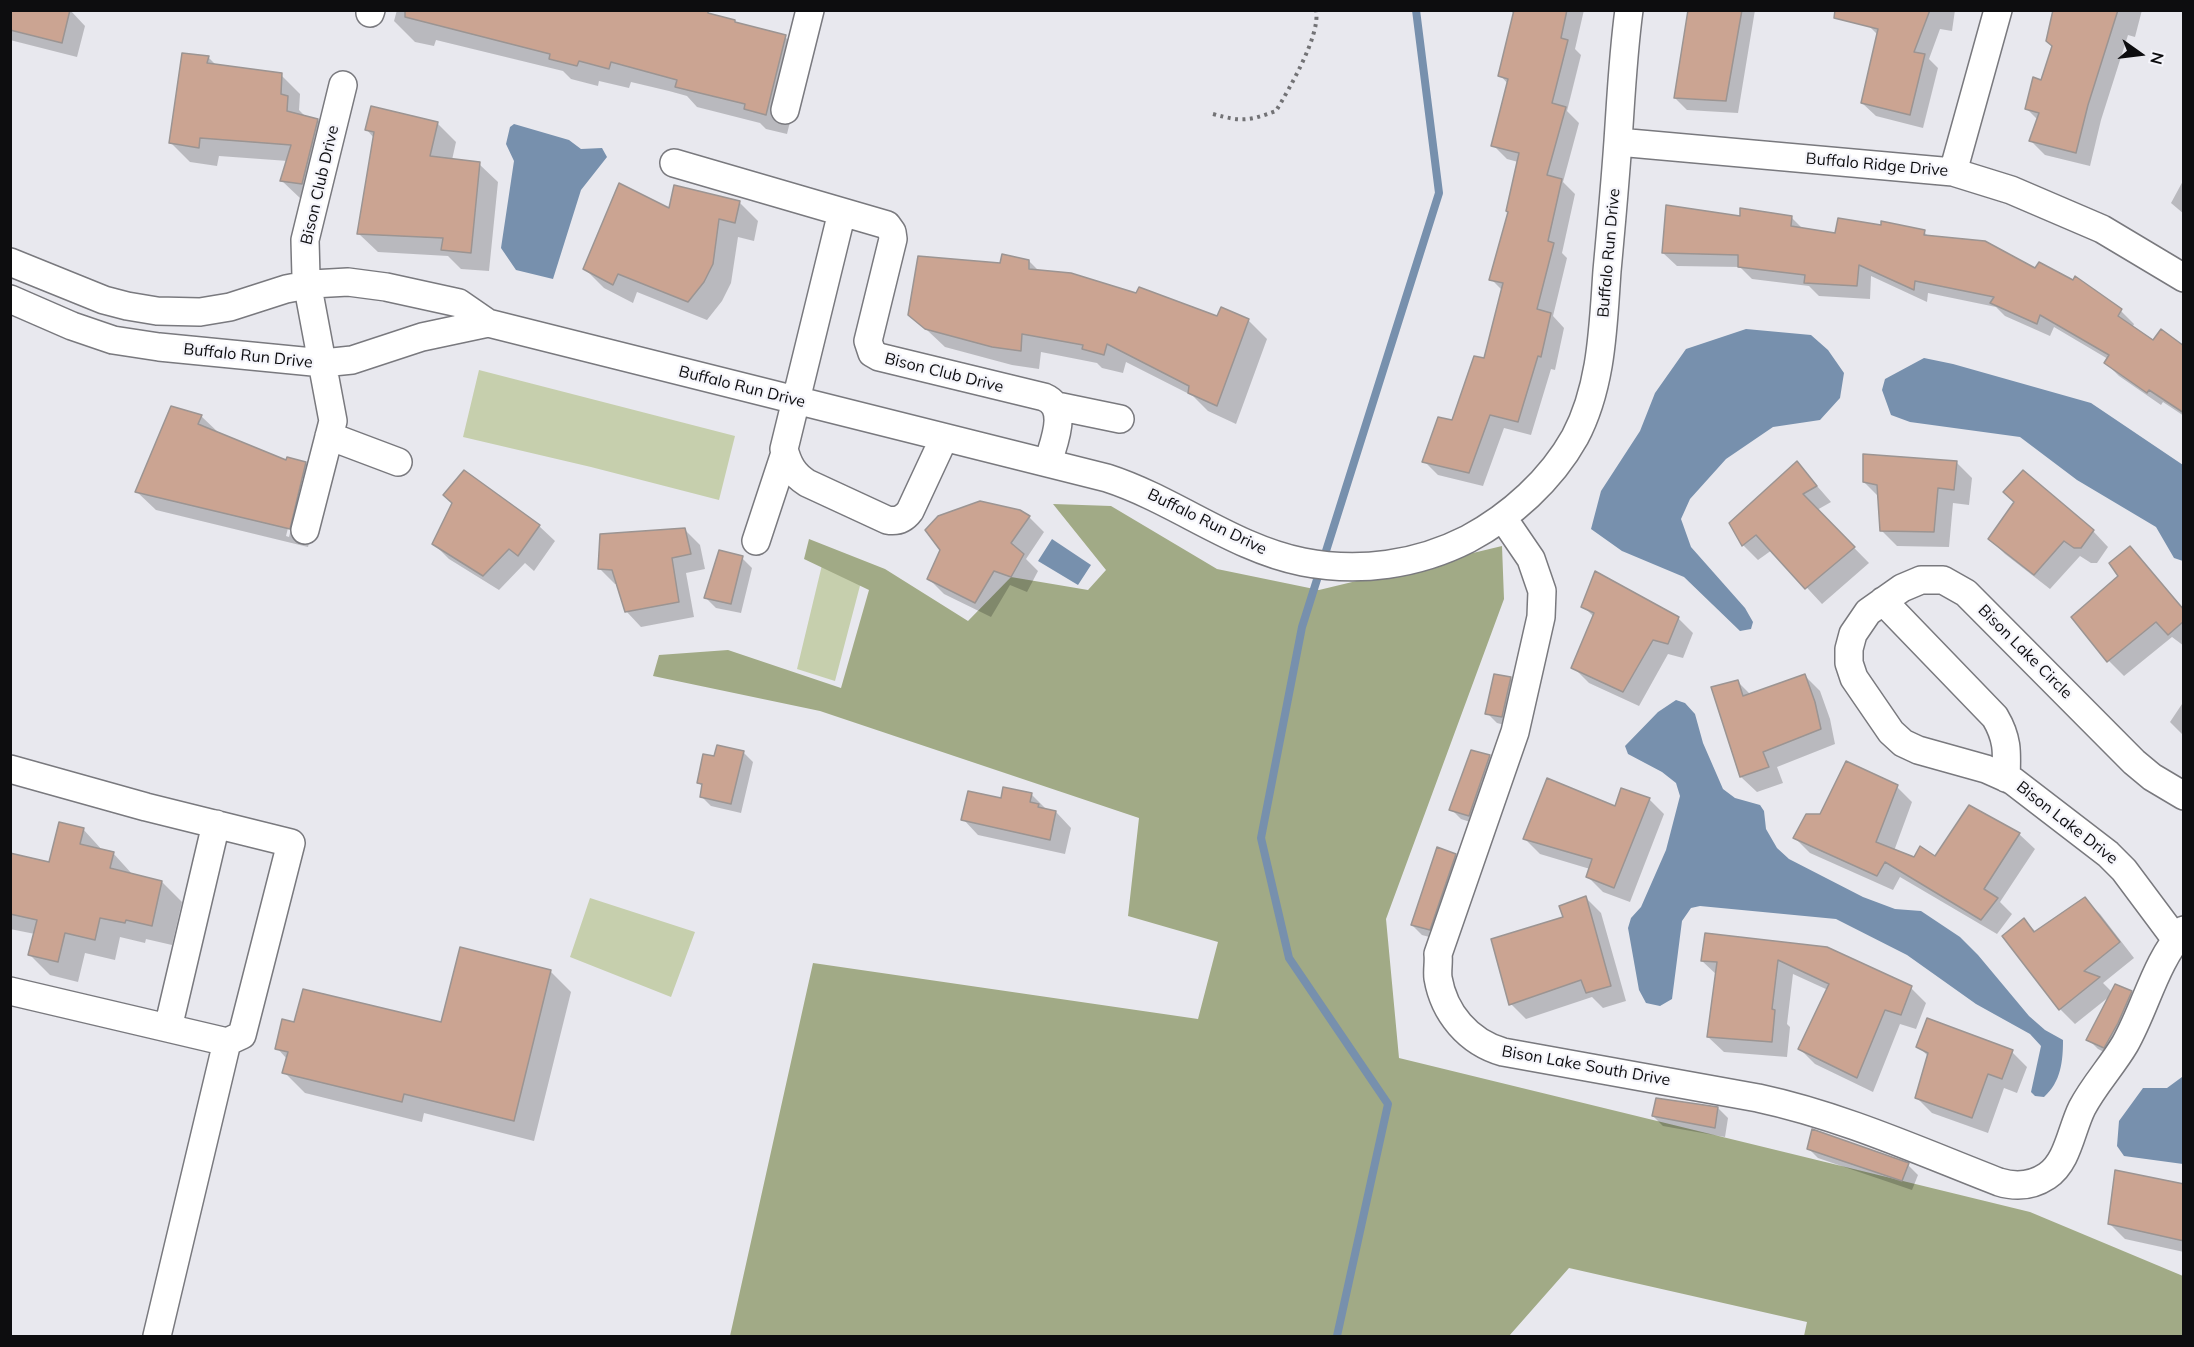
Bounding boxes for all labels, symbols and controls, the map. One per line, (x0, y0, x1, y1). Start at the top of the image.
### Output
north arrow (2110, 24, 2170, 84)
text: N (2146, 50, 2169, 67)
street label: Bison Club Drive (297, 124, 343, 246)
street label: Buffalo Ridge Drive (1805, 149, 1949, 181)
street label: Buffalo Run Drive (1594, 188, 1624, 318)
street label: Buffalo Run Drive (182, 340, 314, 372)
street label: Bison Club Drive (883, 349, 1005, 397)
street label: Buffalo Run Drive (677, 362, 807, 412)
street label: Buffalo Run Drive (1144, 485, 1270, 559)
street label: Bison Lake Circle (1974, 601, 2076, 703)
street label: Bison Lake Drive (2013, 778, 2121, 868)
street label: Bison Lake South Drive (1500, 1042, 1672, 1090)

